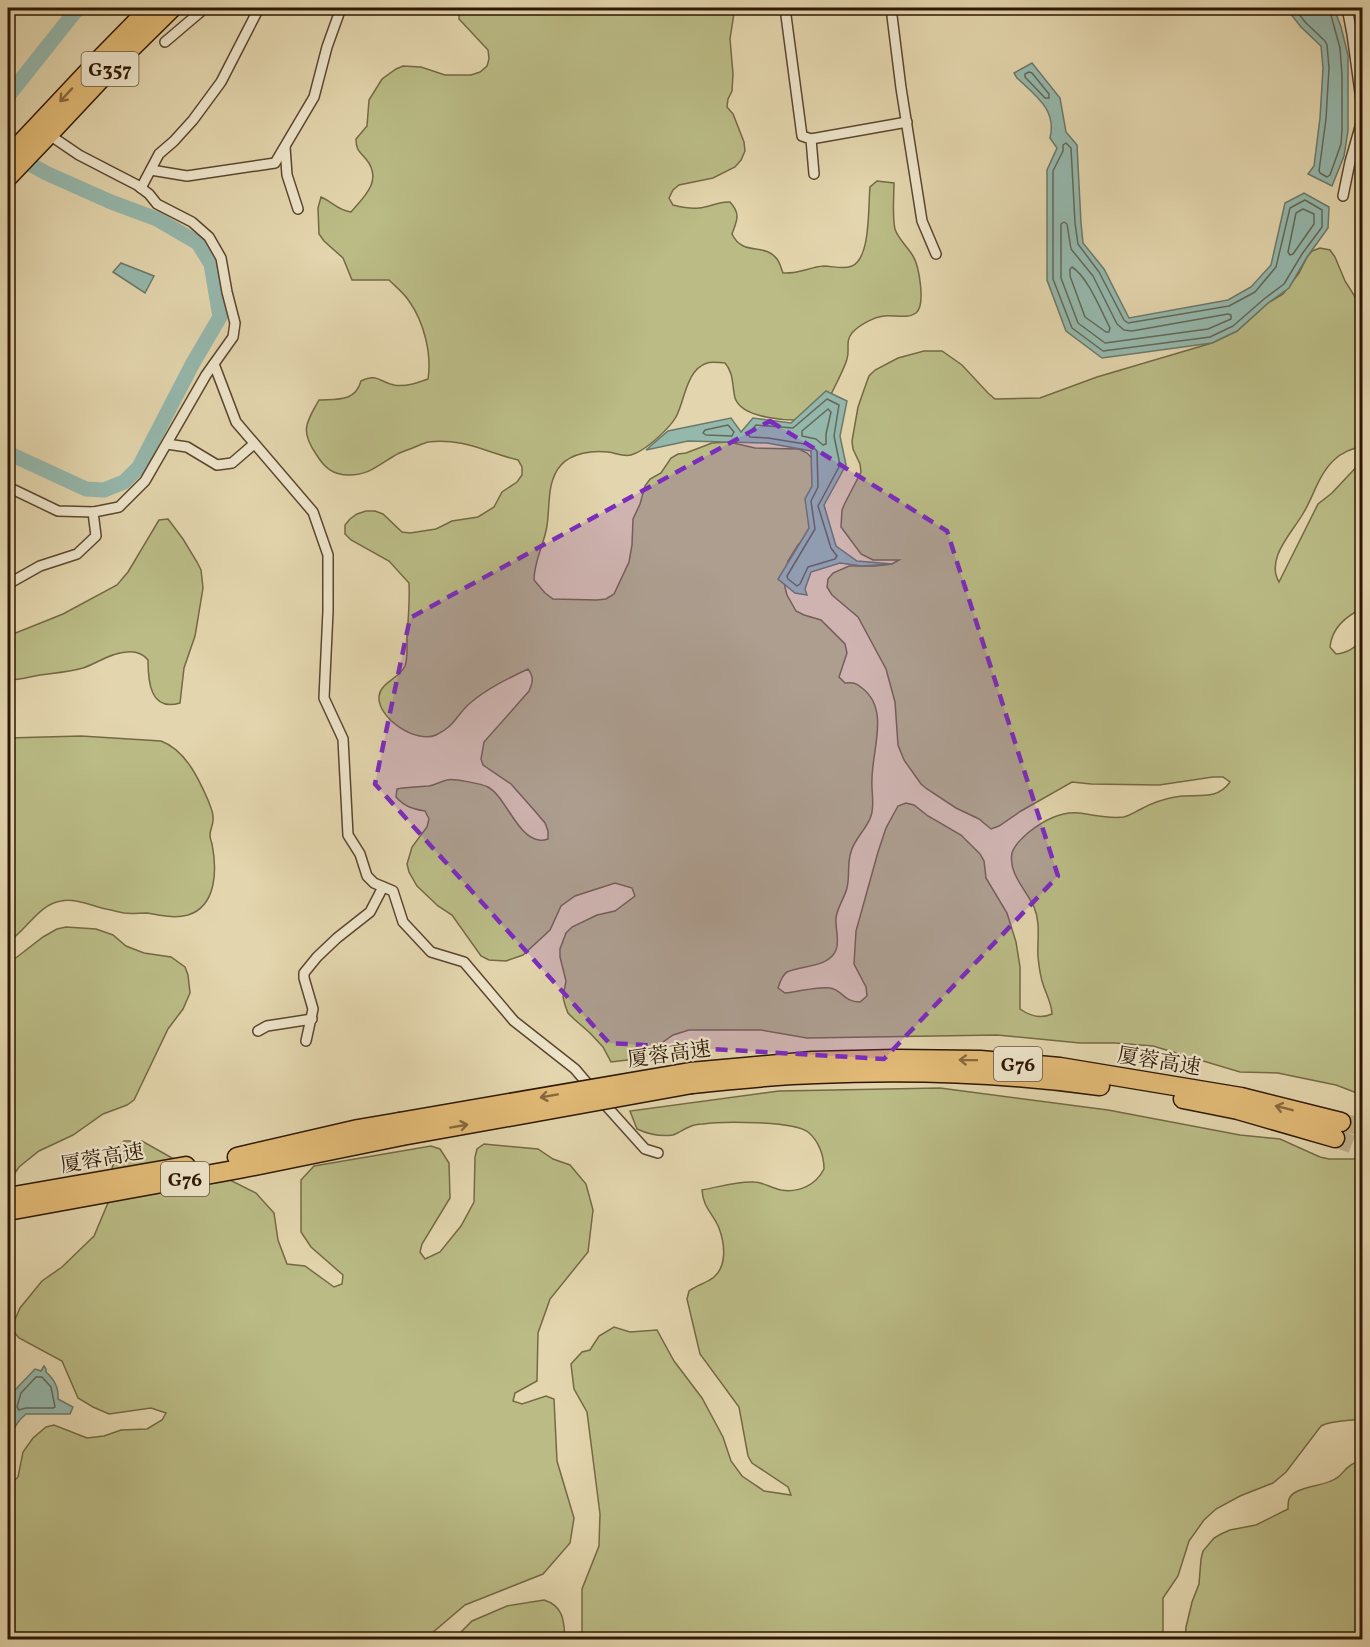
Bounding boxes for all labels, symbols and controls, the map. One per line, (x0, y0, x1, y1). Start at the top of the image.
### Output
road number: G357 (82, 52, 138, 86)
one-way arrow (59, 87, 73, 102)
street label: 厦蓉高速 (626, 1035, 713, 1076)
street label: 厦蓉高速 (1115, 1042, 1203, 1083)
road number: G76 (994, 1047, 1042, 1081)
one-way arrow (958, 1054, 978, 1066)
one-way arrow (540, 1090, 559, 1101)
one-way arrow (1275, 1101, 1294, 1113)
one-way arrow (449, 1120, 468, 1131)
street label: 厦蓉高速 (58, 1138, 146, 1181)
road number: G76 (161, 1162, 209, 1196)

